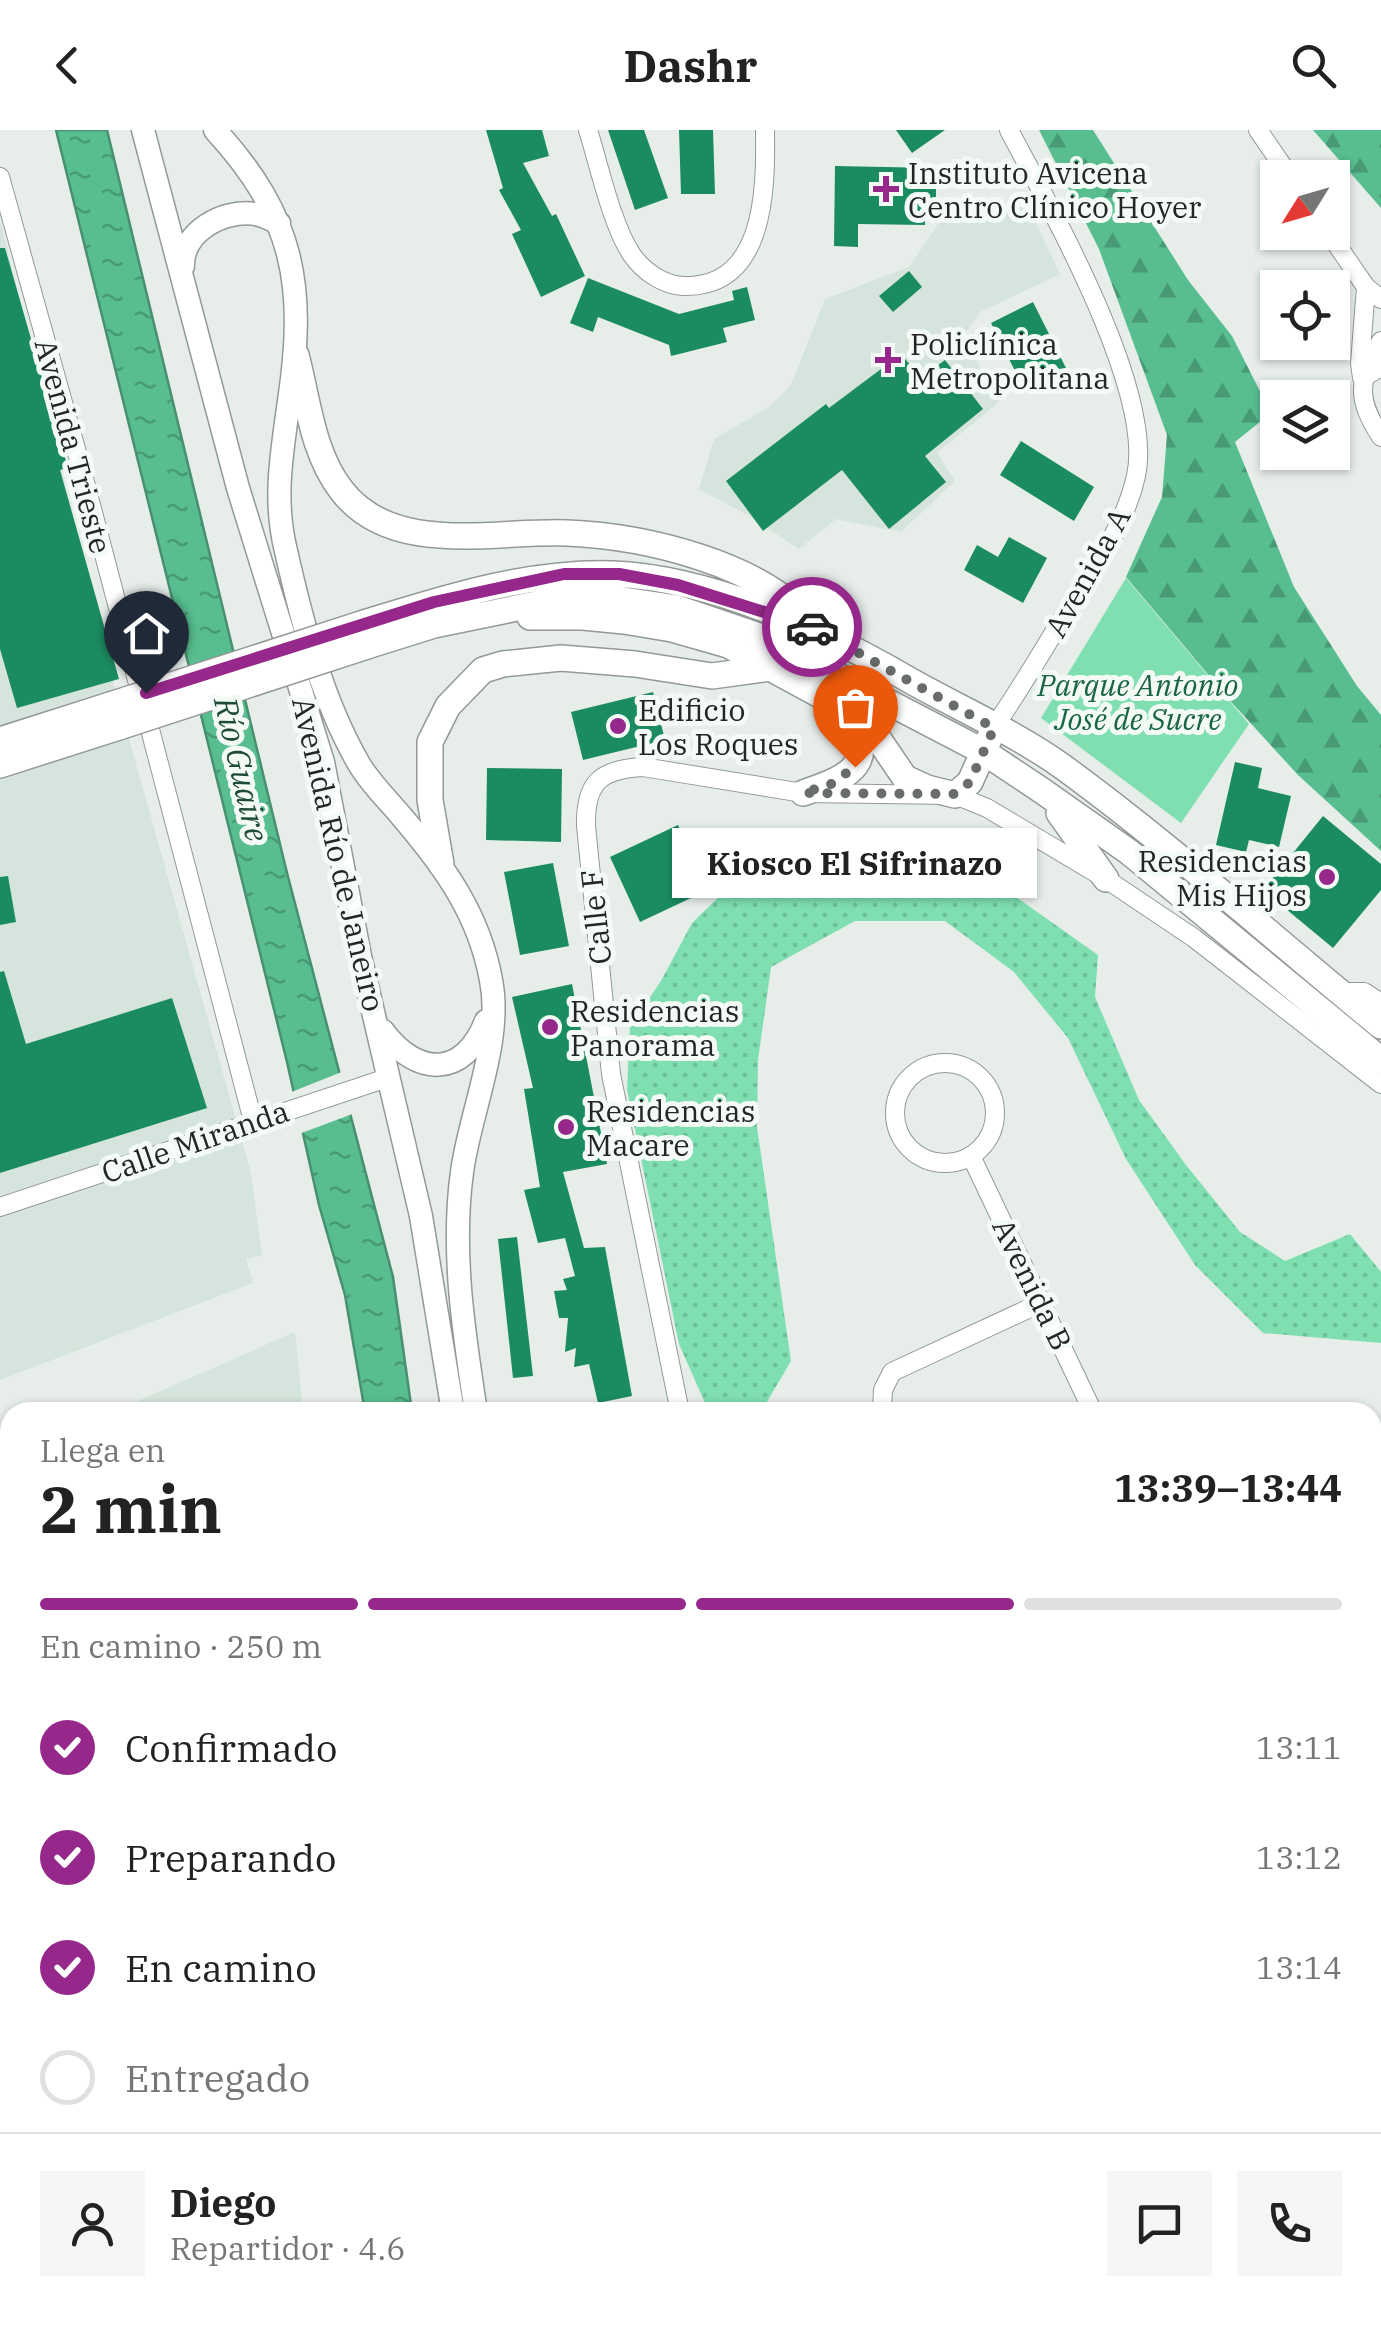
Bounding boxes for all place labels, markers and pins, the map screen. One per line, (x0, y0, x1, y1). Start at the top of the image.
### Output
place label: Instituto Avicena Centro Clínico Hoyer (908, 153, 1201, 226)
marker: Instituto Avicena Centro Clínico Hoyer (873, 176, 899, 202)
place label: Policlínica Metropolitana (910, 324, 1110, 397)
marker: Policlínica Metropolitana (875, 347, 901, 373)
pin (104, 591, 189, 694)
pin (813, 665, 898, 768)
place label: Edificio Los Roques (638, 690, 799, 763)
marker: Edificio Los Roques (607, 715, 629, 737)
callout: Kiosco El Sifrinazo (672, 827, 1038, 897)
place label: Residencias Mis Hijos (1138, 841, 1307, 914)
marker: Residencias Mis Hijos (1316, 866, 1338, 888)
place label: Residencias Panorama (570, 991, 739, 1064)
marker: Residencias Panorama (539, 1016, 561, 1038)
place label: Residencias Macare (586, 1091, 755, 1164)
marker: Residencias Macare (555, 1116, 577, 1138)

